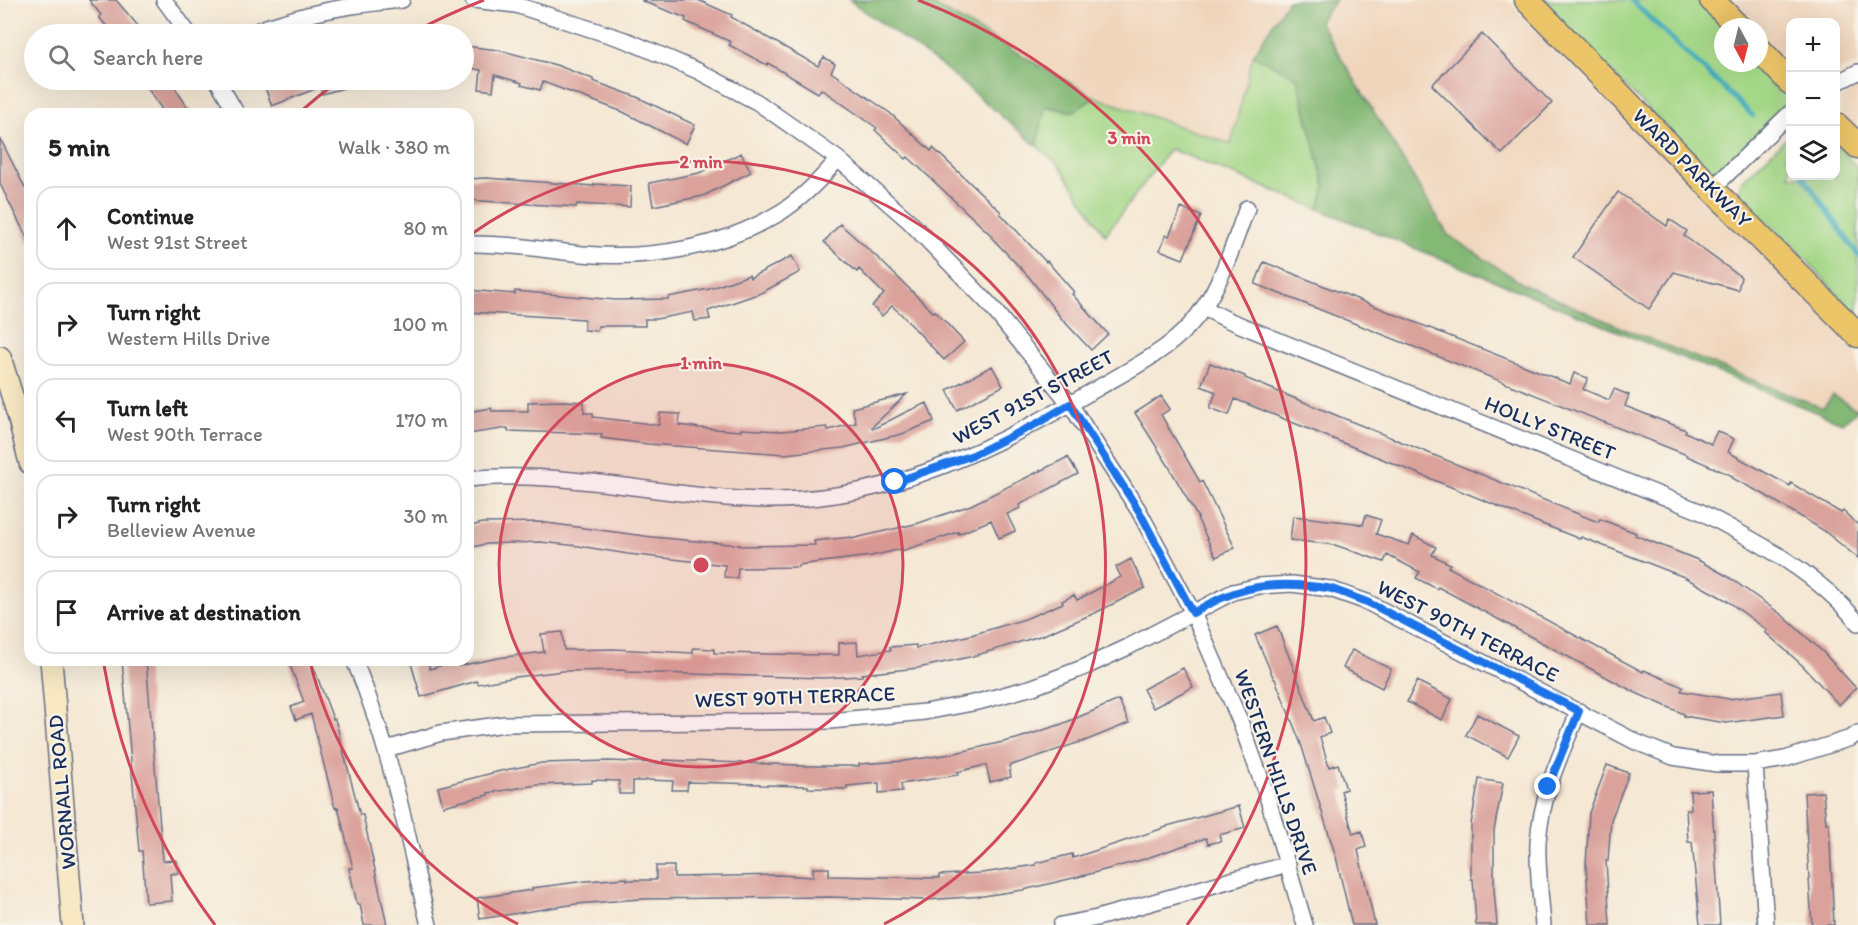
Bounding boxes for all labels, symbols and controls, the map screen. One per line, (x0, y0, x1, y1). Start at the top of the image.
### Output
north arrow (1714, 18, 1768, 72)
map controls (1786, 18, 1840, 180)
button: + (1786, 18, 1840, 72)
search box (24, 24, 474, 90)
icon: search (45, 41, 78, 74)
text: Search here (93, 44, 203, 71)
button: − (1786, 72, 1840, 126)
street label: WARD PARKWAY (1628, 103, 1757, 232)
button: layers (1786, 126, 1840, 180)
text: 3 min (1107, 127, 1151, 149)
text: 5 min (48, 131, 110, 163)
text: Walk · 380 m (338, 135, 450, 159)
text: 2 min (680, 151, 723, 173)
text: Continue (107, 203, 194, 230)
icon: ahead (50, 212, 83, 245)
text: 80 m (403, 216, 448, 240)
text: West 91st Street (107, 230, 248, 254)
text: Turn right (107, 299, 201, 326)
icon: right (50, 308, 83, 341)
text: 100 m (393, 312, 448, 336)
text: Western Hills Drive (107, 326, 270, 350)
street label: WEST 91ST STREET (948, 343, 1118, 450)
text: 1 min (680, 352, 722, 374)
street label: HOLLY STREET (1481, 390, 1620, 465)
text: Turn left (107, 395, 188, 422)
icon: left (50, 404, 83, 437)
text: 170 m (395, 408, 448, 432)
text: West 90th Terrace (107, 422, 263, 446)
route start (881, 468, 907, 494)
text: Turn right (107, 491, 201, 518)
icon: right (50, 500, 83, 533)
text: 30 m (403, 504, 448, 528)
text: Belleview Avenue (107, 518, 256, 542)
centre of rings (691, 555, 711, 575)
street label: WEST 90TH TERRACE (1373, 574, 1563, 687)
icon: arrive (50, 596, 83, 629)
text: Arrive at destination (107, 599, 301, 626)
street label: WESTERN HILLS DRIVE (1230, 666, 1323, 878)
street label: WEST 90TH TERRACE (694, 681, 896, 712)
street label: WORNALL ROAD (42, 714, 81, 870)
route end (1534, 773, 1560, 799)

